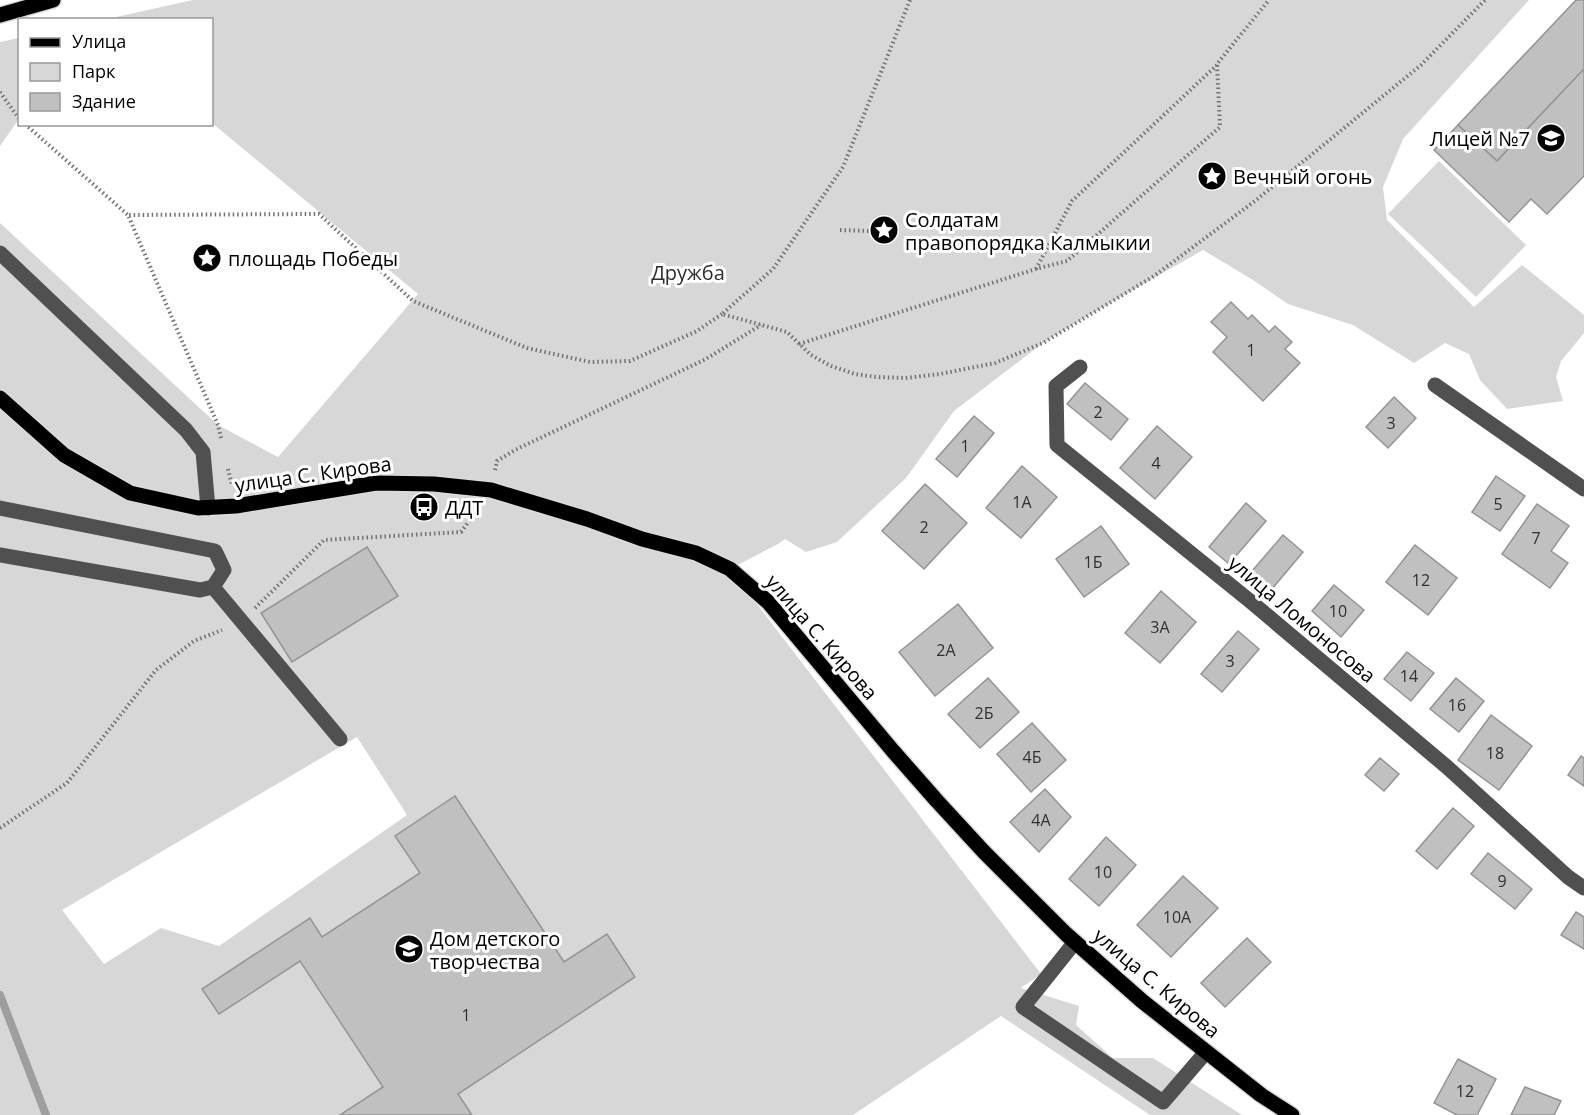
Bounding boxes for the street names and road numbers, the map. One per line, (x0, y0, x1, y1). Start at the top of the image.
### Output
street label: улица С. Кирова (233, 450, 393, 498)
street label: улица Ломоносова (1223, 549, 1381, 689)
street label: улица С. Кирова (760, 569, 884, 705)
street label: улица С. Кирова (1088, 922, 1226, 1044)

